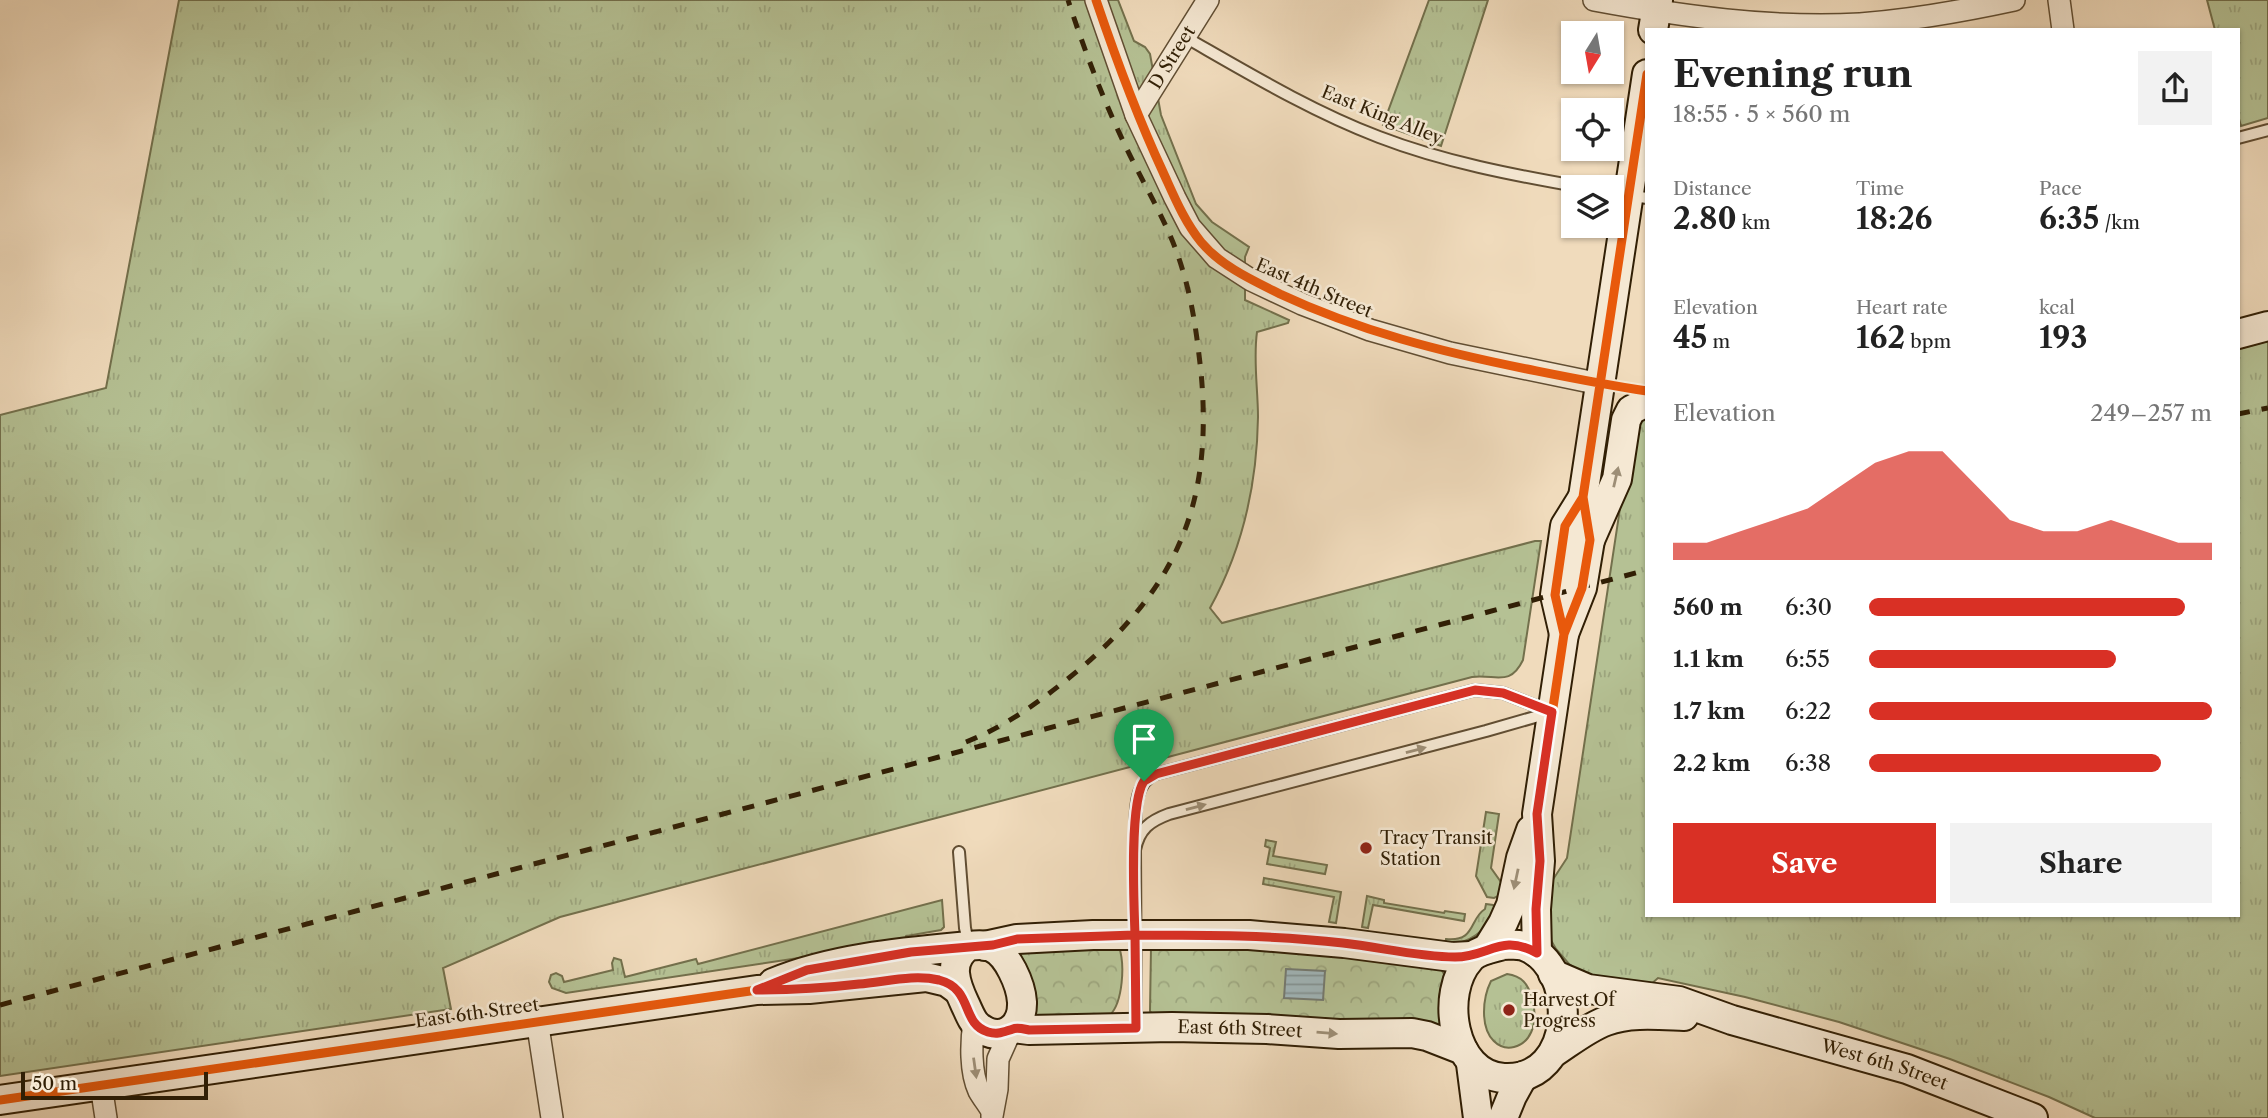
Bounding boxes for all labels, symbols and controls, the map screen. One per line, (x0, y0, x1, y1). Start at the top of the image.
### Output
street label: D Street (1144, 21, 1200, 93)
north arrow (1561, 21, 1624, 84)
map controls (1561, 21, 1624, 238)
text: Evening run (1673, 50, 1913, 97)
button: share (2138, 51, 2212, 125)
street label: East King Alley (1318, 81, 1447, 150)
button: locate (1561, 98, 1624, 161)
text: 18:55 · 5 × 560 m (1673, 100, 1850, 128)
button: layers (1561, 175, 1624, 238)
text: Distance (1673, 177, 1752, 200)
text: Time (1856, 177, 1904, 200)
text: Pace (2039, 177, 2082, 200)
text: 2.80 (1673, 200, 1737, 237)
text: 18:26 (1856, 200, 1933, 237)
text: 6:35 (2039, 200, 2099, 237)
text: km (1737, 211, 1770, 234)
text: /km (2099, 211, 2140, 234)
street label: East 4th Street (1252, 254, 1376, 323)
text: Elevation (1673, 296, 1758, 319)
text: Heart rate (1856, 296, 1948, 319)
text: kcal (2039, 296, 2075, 319)
text: 45 (1673, 319, 1707, 356)
text: 162 (1856, 319, 1905, 356)
text: 193 (2039, 319, 2087, 356)
text: m (1707, 330, 1730, 353)
text: bpm (1905, 330, 1951, 353)
text: Elevation (1673, 399, 1776, 427)
text: 249–257 m (2090, 399, 2212, 427)
one-way arrow (1611, 466, 1622, 488)
text: 560 m (1673, 593, 1743, 621)
text: 6:30 (1785, 593, 1832, 621)
text: 1.1 km (1673, 645, 1744, 673)
text: 6:55 (1785, 645, 1830, 673)
text: 1.7 km (1673, 697, 1745, 725)
text: 6:22 (1785, 697, 1831, 725)
pin (1114, 709, 1174, 781)
icon: arrive (1125, 720, 1163, 758)
one-way arrow (1406, 744, 1428, 755)
text: 2.2 km (1673, 749, 1750, 777)
text: 6:38 (1785, 749, 1831, 777)
one-way arrow (1185, 801, 1207, 812)
button: Save (1673, 823, 1936, 903)
button: Share (1950, 823, 2212, 903)
place label: Tracy Transit Station (1380, 827, 1493, 870)
marker: Tracy Transit Station (1358, 840, 1374, 856)
one-way arrow (1511, 868, 1522, 890)
place label: Harvest Of Progress (1523, 989, 1618, 1032)
street label: East 6th Street (414, 993, 541, 1033)
marker: Harvest Of Progress (1501, 1002, 1517, 1018)
street label: East 6th Street (1177, 1016, 1304, 1042)
one-way arrow (1316, 1028, 1338, 1039)
street label: West 6th Street (1818, 1034, 1951, 1095)
one-way arrow (970, 1057, 981, 1079)
scale bar (21, 1069, 208, 1101)
text: 50 m (32, 1072, 77, 1095)

